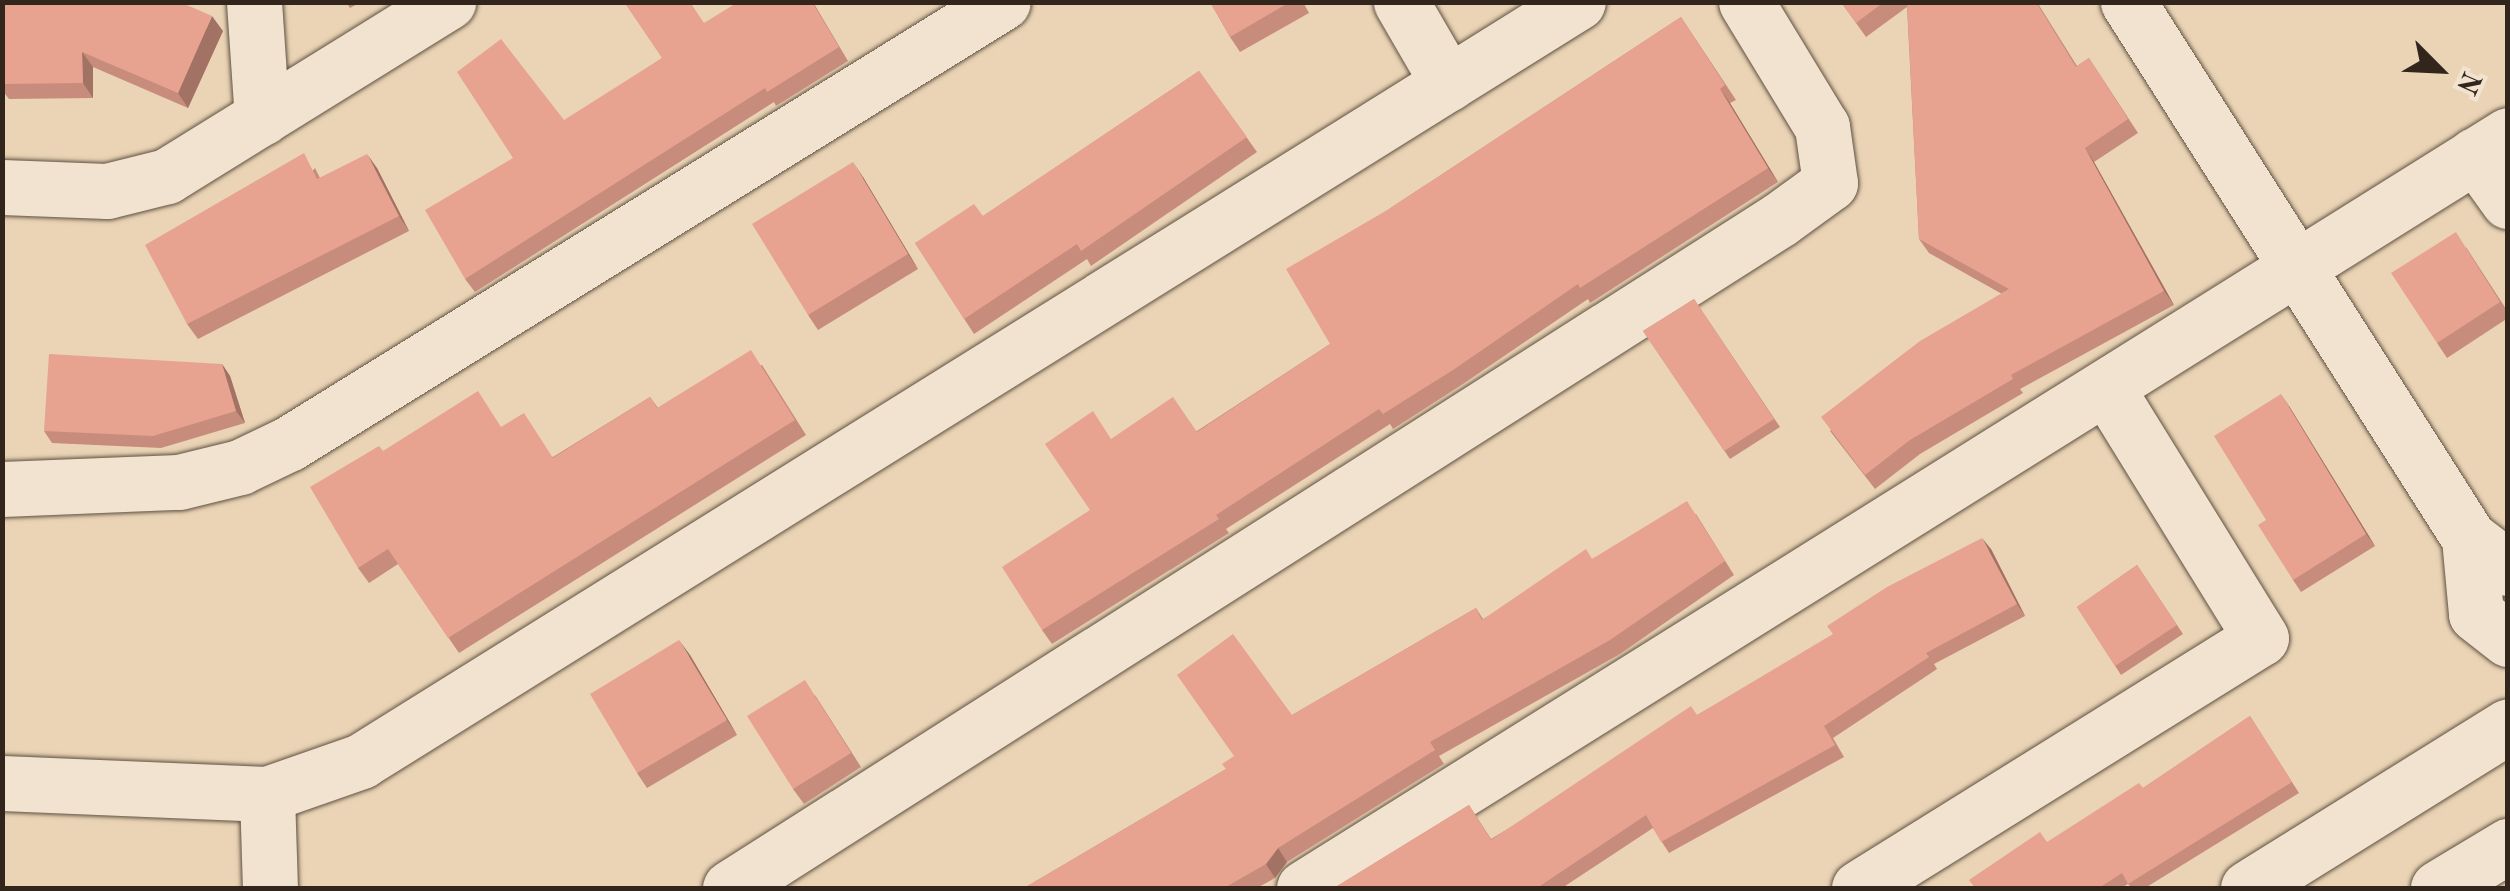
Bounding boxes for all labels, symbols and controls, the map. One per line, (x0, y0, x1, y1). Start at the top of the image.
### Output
north arrow (2390, 20, 2490, 120)
text: N (2450, 67, 2485, 98)

